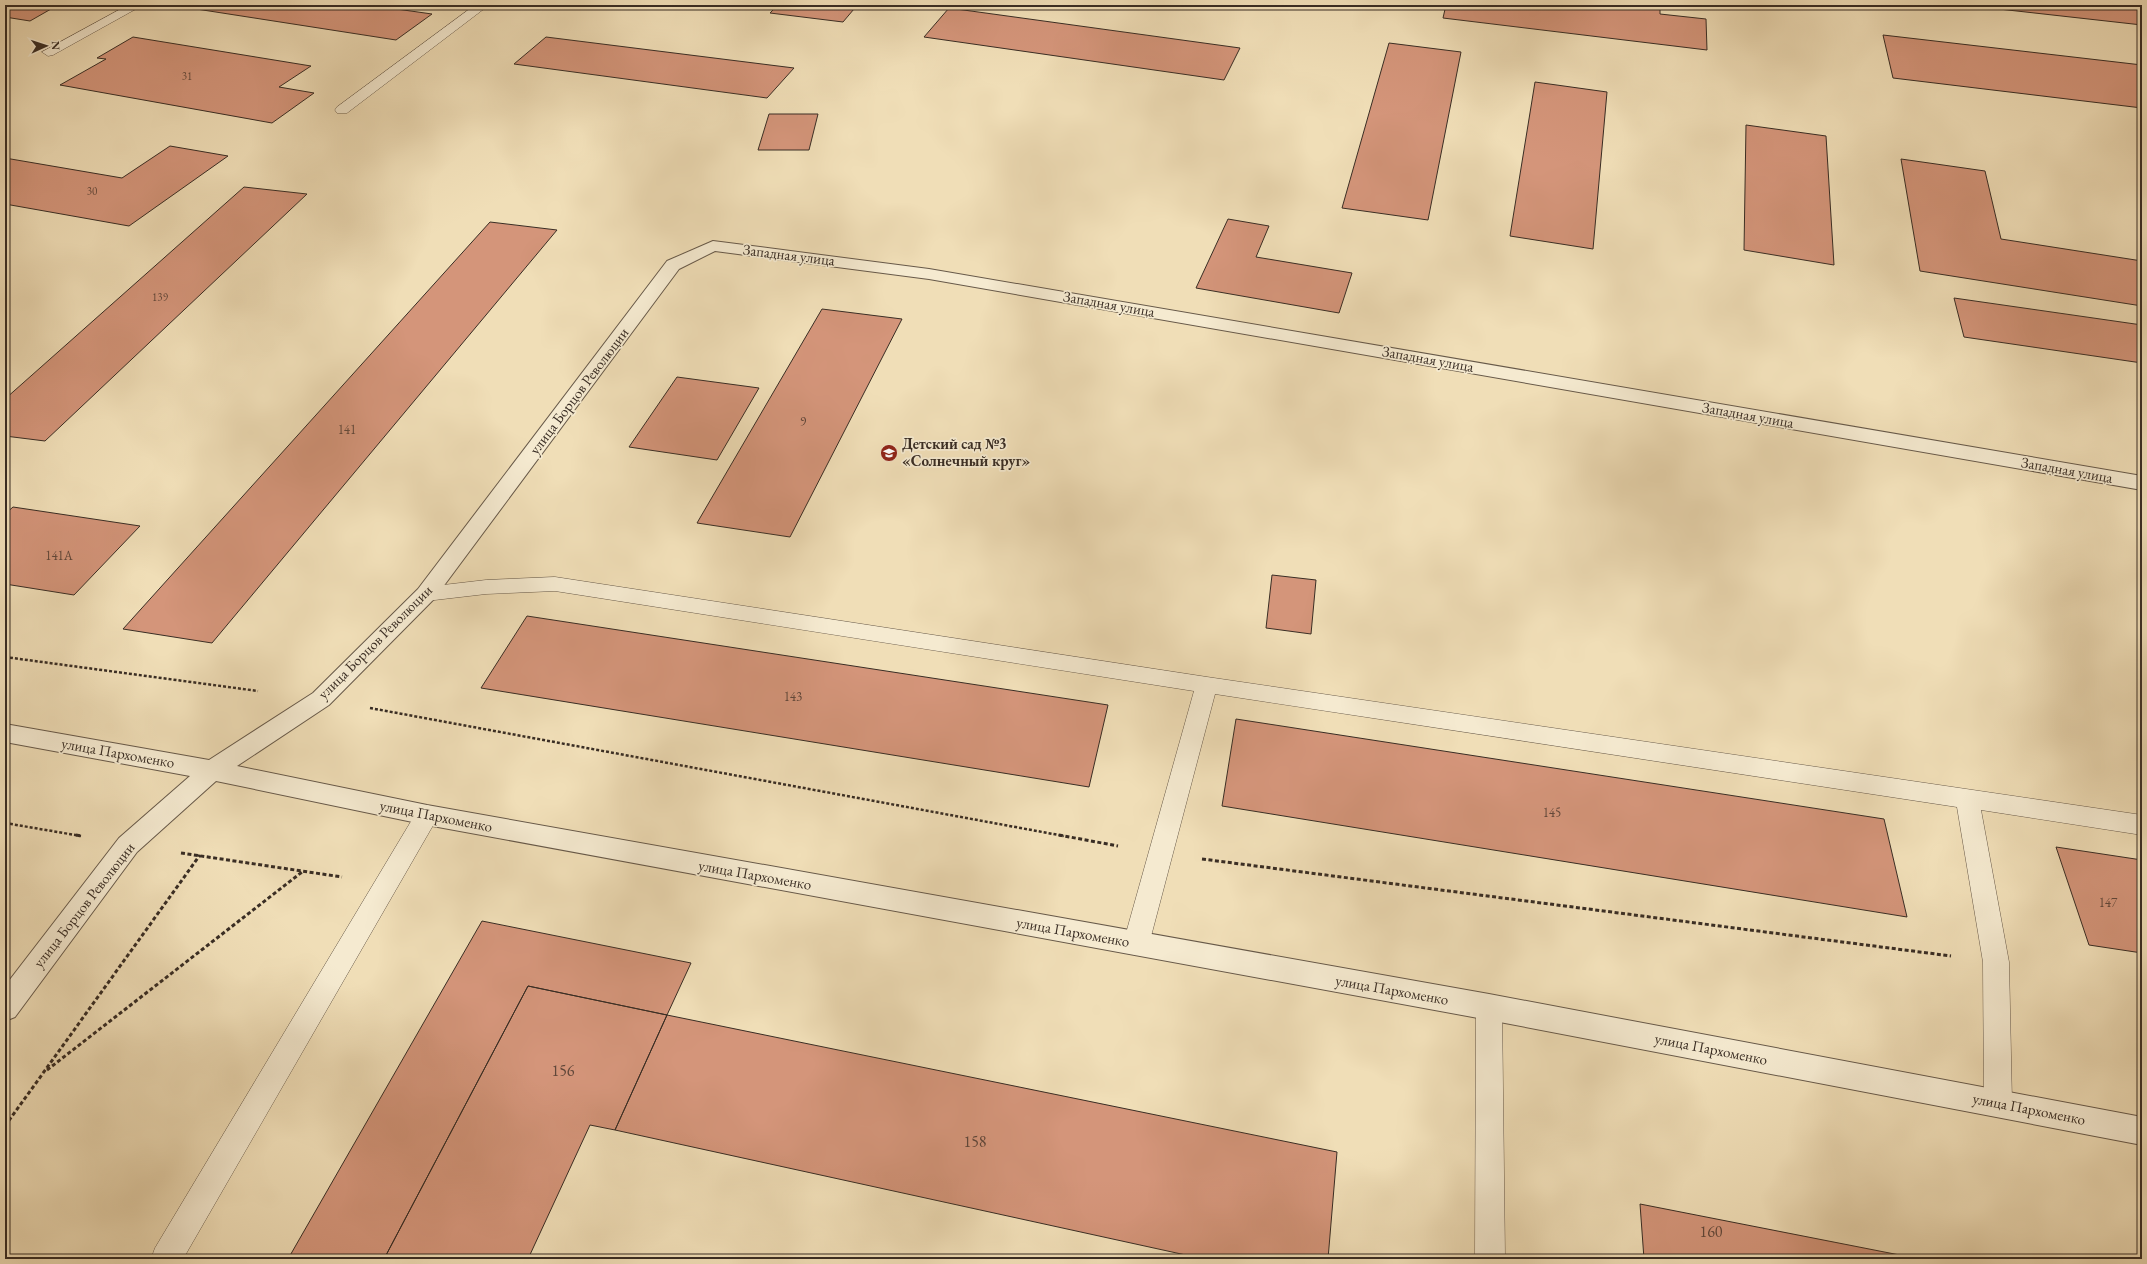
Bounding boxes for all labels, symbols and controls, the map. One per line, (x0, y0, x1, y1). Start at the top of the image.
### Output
north arrow (26, 26, 66, 66)
text: N (49, 41, 63, 50)
house number: 31 (182, 69, 192, 83)
house number: 30 (87, 184, 97, 198)
street label: Западная улица (742, 239, 836, 270)
street label: Западная улица (1062, 286, 1156, 321)
house number: 139 (152, 290, 169, 304)
street label: улица Борцов Революции (525, 323, 633, 458)
street label: Западная улица (1381, 341, 1475, 376)
street label: Западная улица (1701, 397, 1795, 432)
house number: 9 (800, 413, 807, 430)
house number: 141 (338, 421, 356, 438)
place label: Детский сад №3 «Солнечный круг» (902, 434, 1030, 470)
school or university icon: Детский сад №3 «Солнечный круг» (879, 443, 899, 463)
street label: Западная улица (2020, 452, 2114, 487)
house number: 141А (45, 547, 74, 564)
street label: улица Борцов Революции (313, 580, 436, 703)
house number: 143 (784, 688, 802, 705)
street label: улица Пархоменко (60, 733, 176, 772)
street label: улица Пархоменко (378, 795, 494, 836)
house number: 145 (1543, 804, 1561, 821)
street label: улица Борцов Революции (29, 838, 139, 971)
street label: улица Пархоменко (697, 855, 813, 894)
house number: 147 (2099, 894, 2118, 911)
street label: улица Пархоменко (1015, 912, 1131, 951)
street label: улица Пархоменко (1334, 970, 1450, 1009)
street label: улица Пархоменко (1653, 1028, 1769, 1069)
house number: 156 (551, 1060, 575, 1081)
street label: улица Пархоменко (1971, 1088, 2087, 1129)
house number: 158 (963, 1131, 987, 1152)
house number: 160 (1699, 1221, 1723, 1242)

